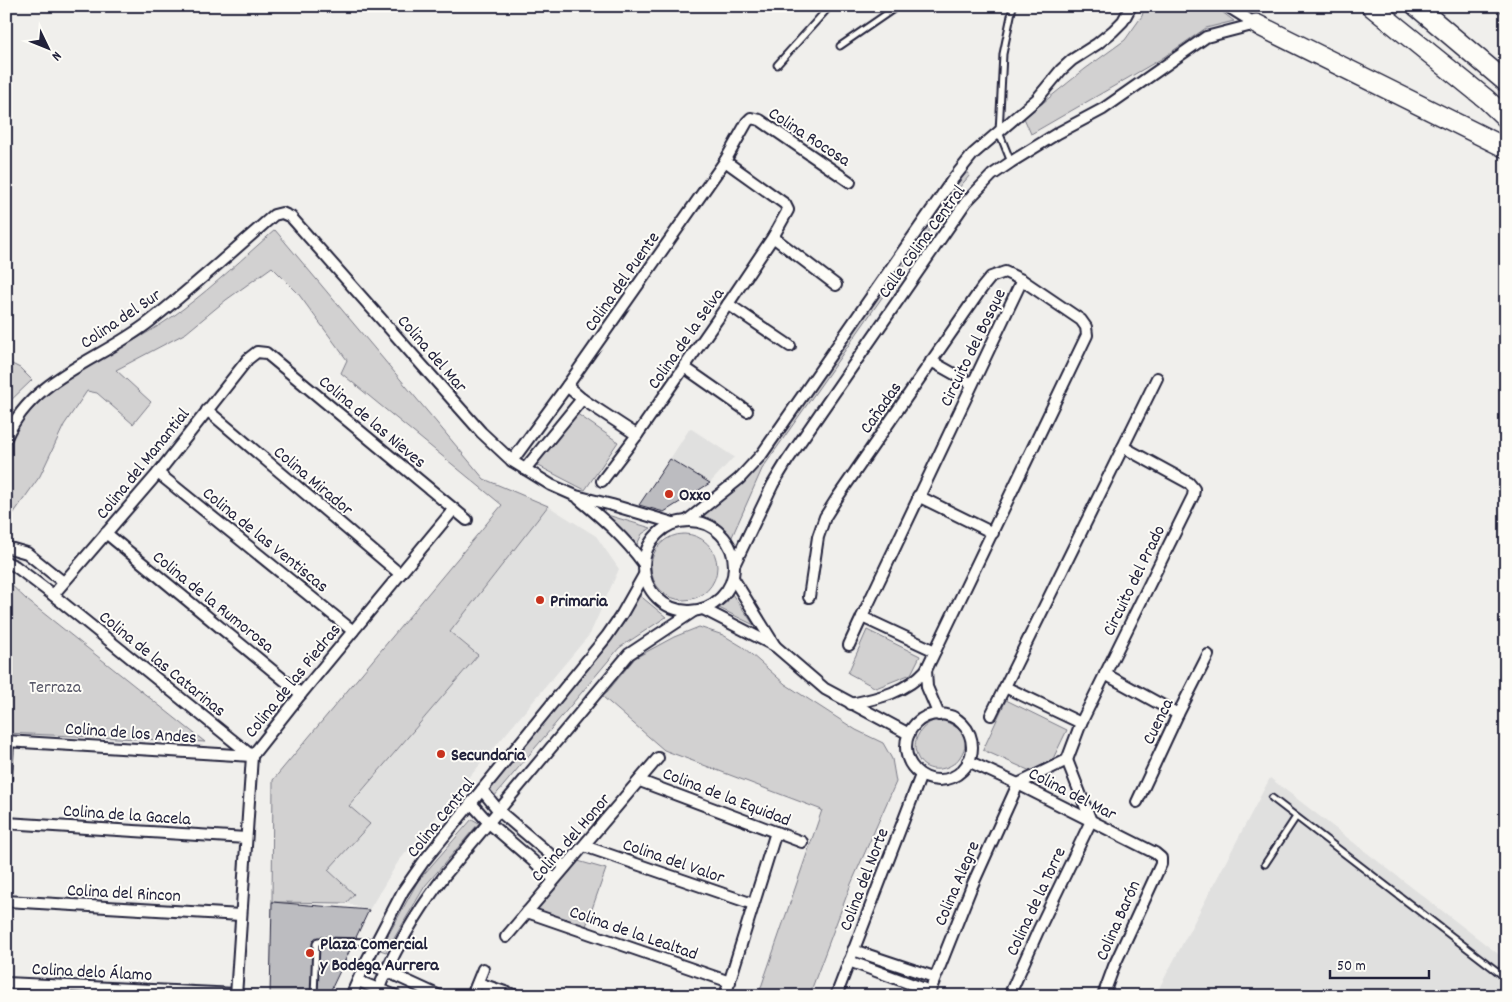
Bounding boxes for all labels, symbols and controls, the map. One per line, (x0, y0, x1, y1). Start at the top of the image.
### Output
north arrow (22, 22, 72, 72)
text: N (46, 46, 66, 65)
street label: Colina Rocosa (763, 102, 855, 174)
street label: Calle Colina Central (873, 180, 973, 304)
street label: Colina del Puente (579, 227, 667, 337)
street label: Colina de la Selva (643, 283, 732, 395)
street label: Colina del Sur (76, 284, 167, 356)
street label: Circuito del Bosque (935, 285, 1014, 411)
street label: Colina del Mar (390, 310, 472, 399)
street label: Colina de las Nieves (312, 370, 431, 475)
street label: Cañadas (855, 377, 909, 440)
street label: Colina del Manantial (91, 403, 197, 526)
street label: Colina Mirador (267, 441, 358, 523)
street label: Colina de las Ventiscas (196, 482, 333, 600)
place label: Oxxo (679, 484, 711, 509)
marker: Oxxo (663, 488, 675, 500)
street label: Circuito del Prado (1098, 521, 1173, 641)
street label: Colina de la Rumorosa (146, 546, 279, 660)
place label: Primaria (550, 590, 608, 615)
marker: Primaria (534, 594, 546, 606)
street label: Colina de las Catarinas (93, 606, 230, 724)
street label: Colina de las Piedras (240, 619, 348, 744)
park label: Terraza (29, 676, 82, 701)
street label: Cuenca (1137, 694, 1181, 749)
street label: Colina de los Andes (64, 717, 197, 752)
place label: Secundaria (451, 744, 526, 769)
marker: Secundaria (435, 748, 447, 760)
street label: Colina de la Equidad (658, 762, 794, 834)
street label: Colina del Mar (1024, 762, 1121, 828)
street label: Colina Central (402, 773, 482, 864)
street label: Colina del Honor (526, 789, 618, 888)
street label: Colina de la Gacela (62, 800, 192, 833)
street label: Colina del Norte (834, 825, 896, 935)
street label: Colina del Valor (619, 833, 728, 892)
street label: Colina Alegre (929, 838, 987, 930)
street label: Colina de la Torre (1001, 843, 1073, 961)
street label: Colina Barón (1091, 877, 1148, 965)
street label: Colina del Rincon (66, 879, 181, 910)
street label: Colina de la Lealtad (566, 901, 701, 968)
place label: Plaza Comercial y Bodega Aurrera (320, 933, 439, 979)
marker: Plaza Comercial y Bodega Aurrera (304, 947, 316, 959)
scale bar (1330, 947, 1428, 979)
text: 50 m (1337, 956, 1366, 978)
street label: Colina delo Álamo (31, 958, 153, 989)

